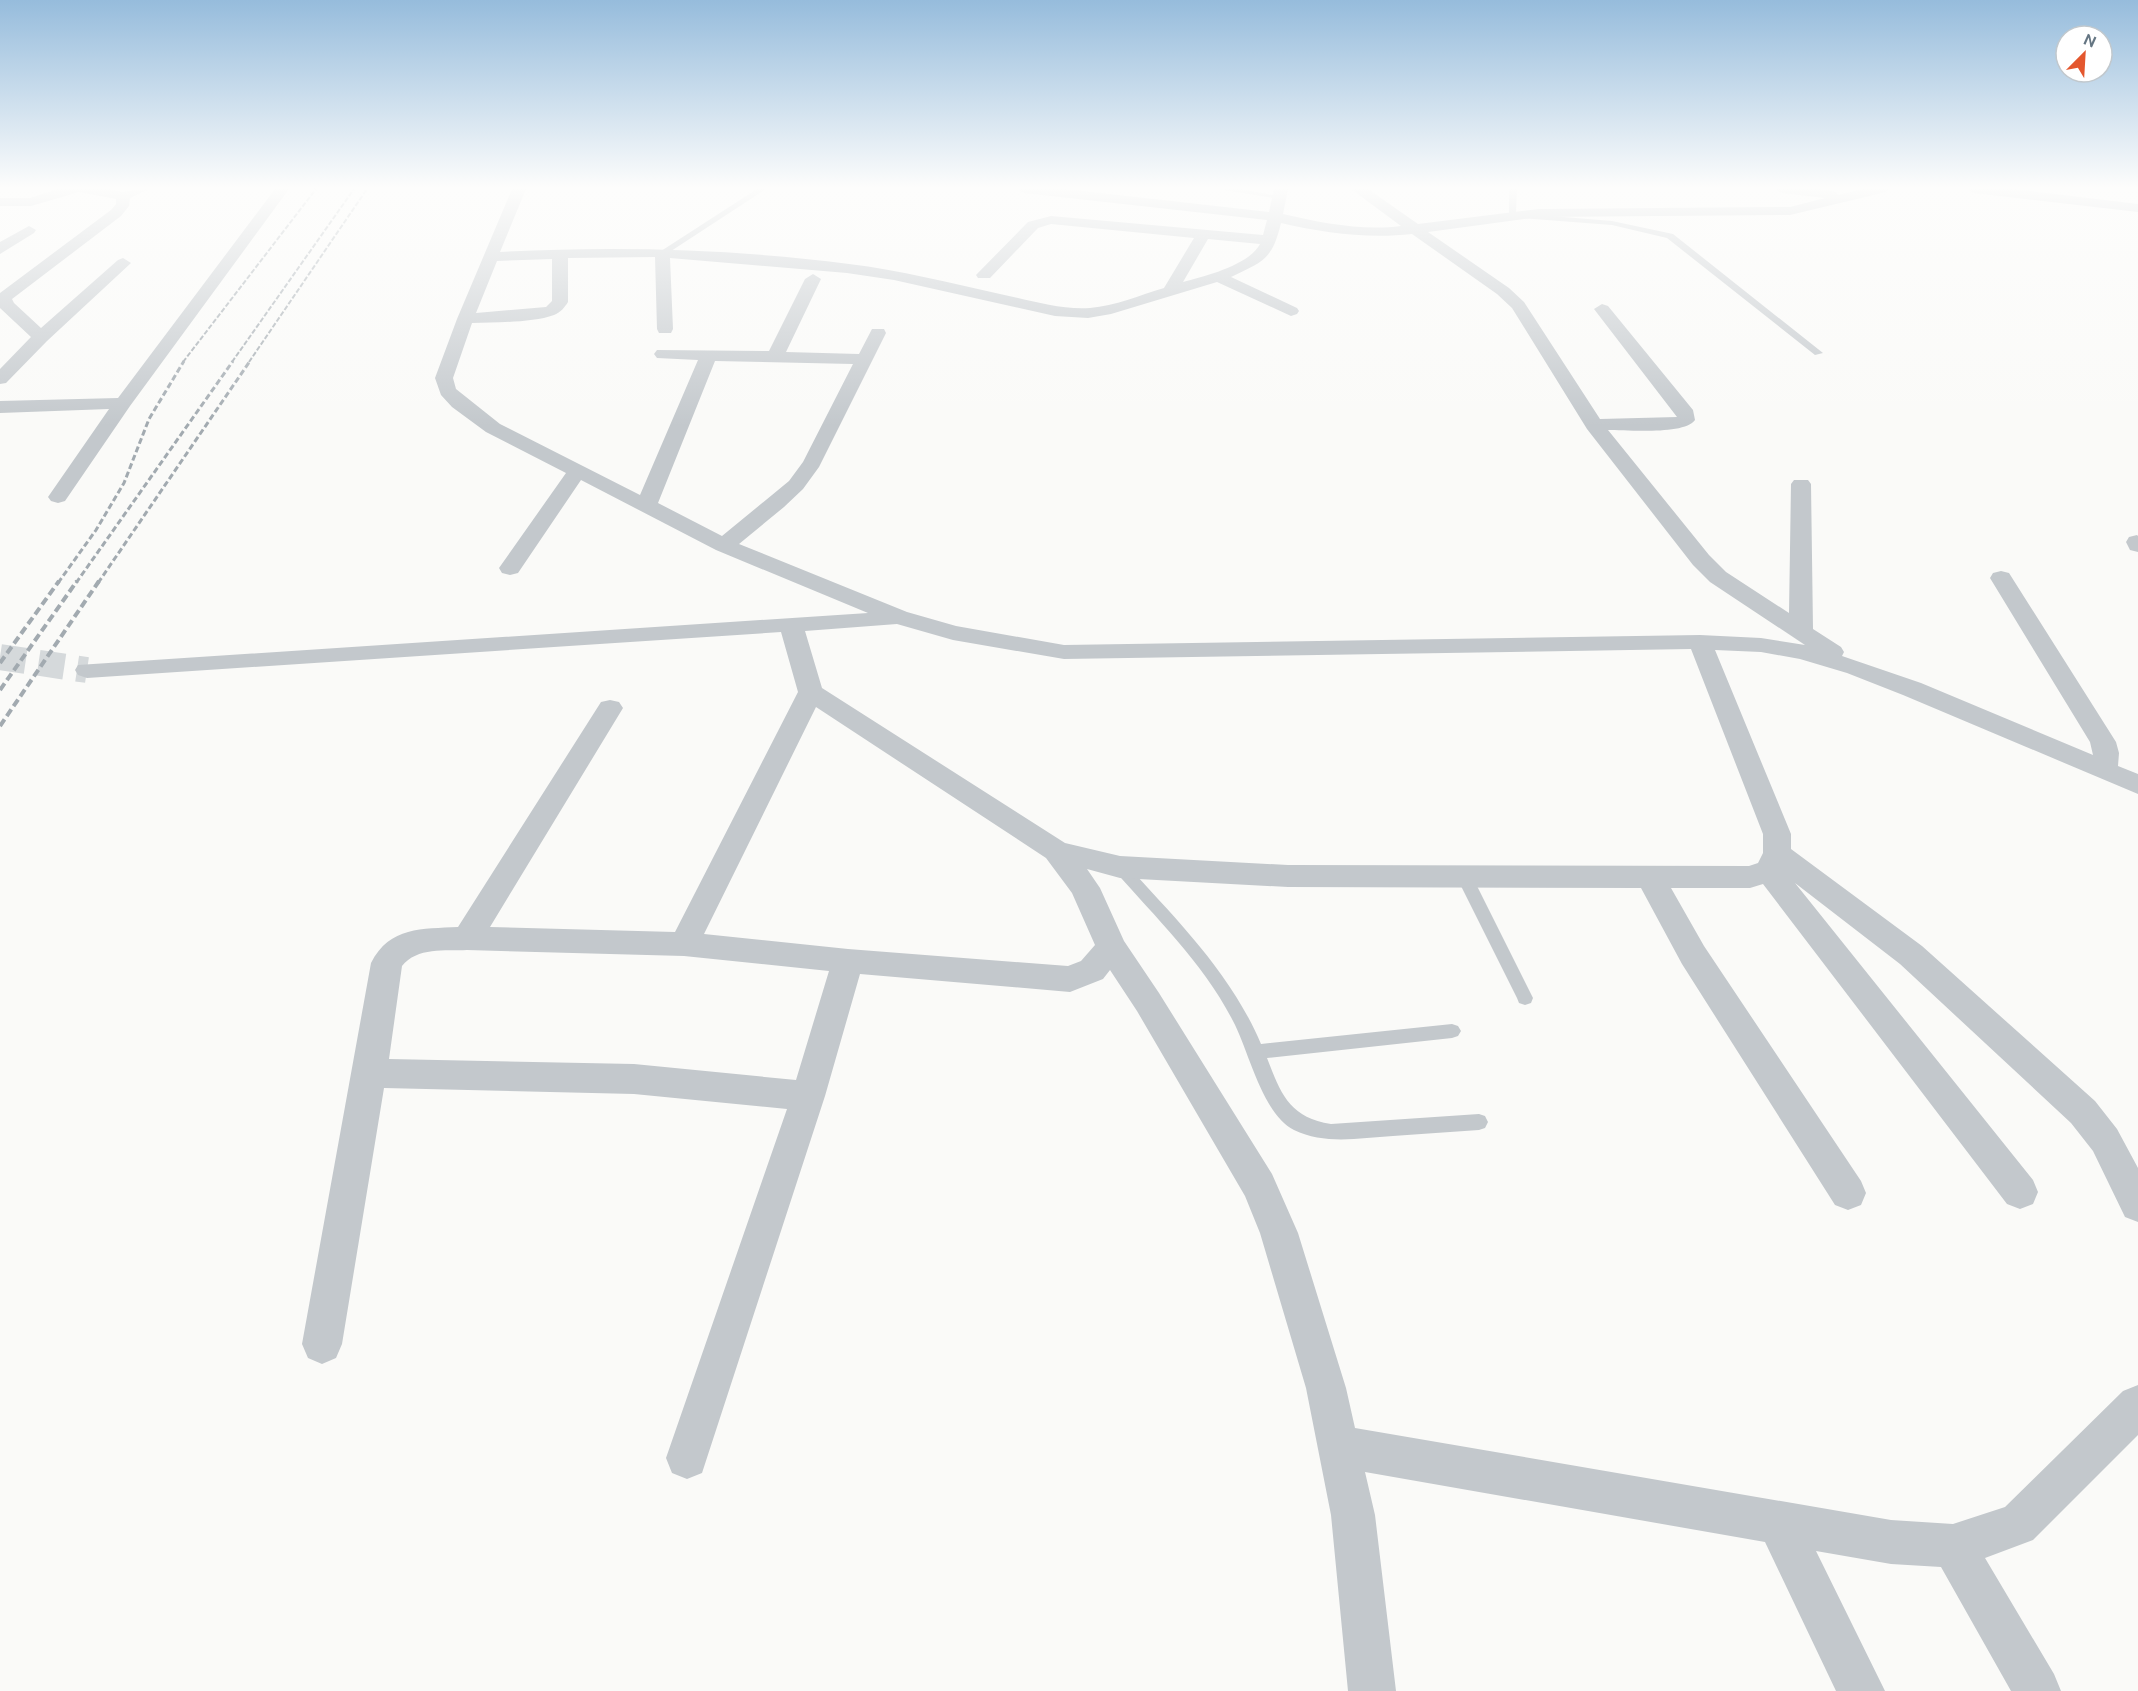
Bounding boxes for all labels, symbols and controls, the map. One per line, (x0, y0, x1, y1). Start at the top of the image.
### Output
north arrow (2054, 24, 2114, 84)
text: N (2081, 30, 2099, 51)

